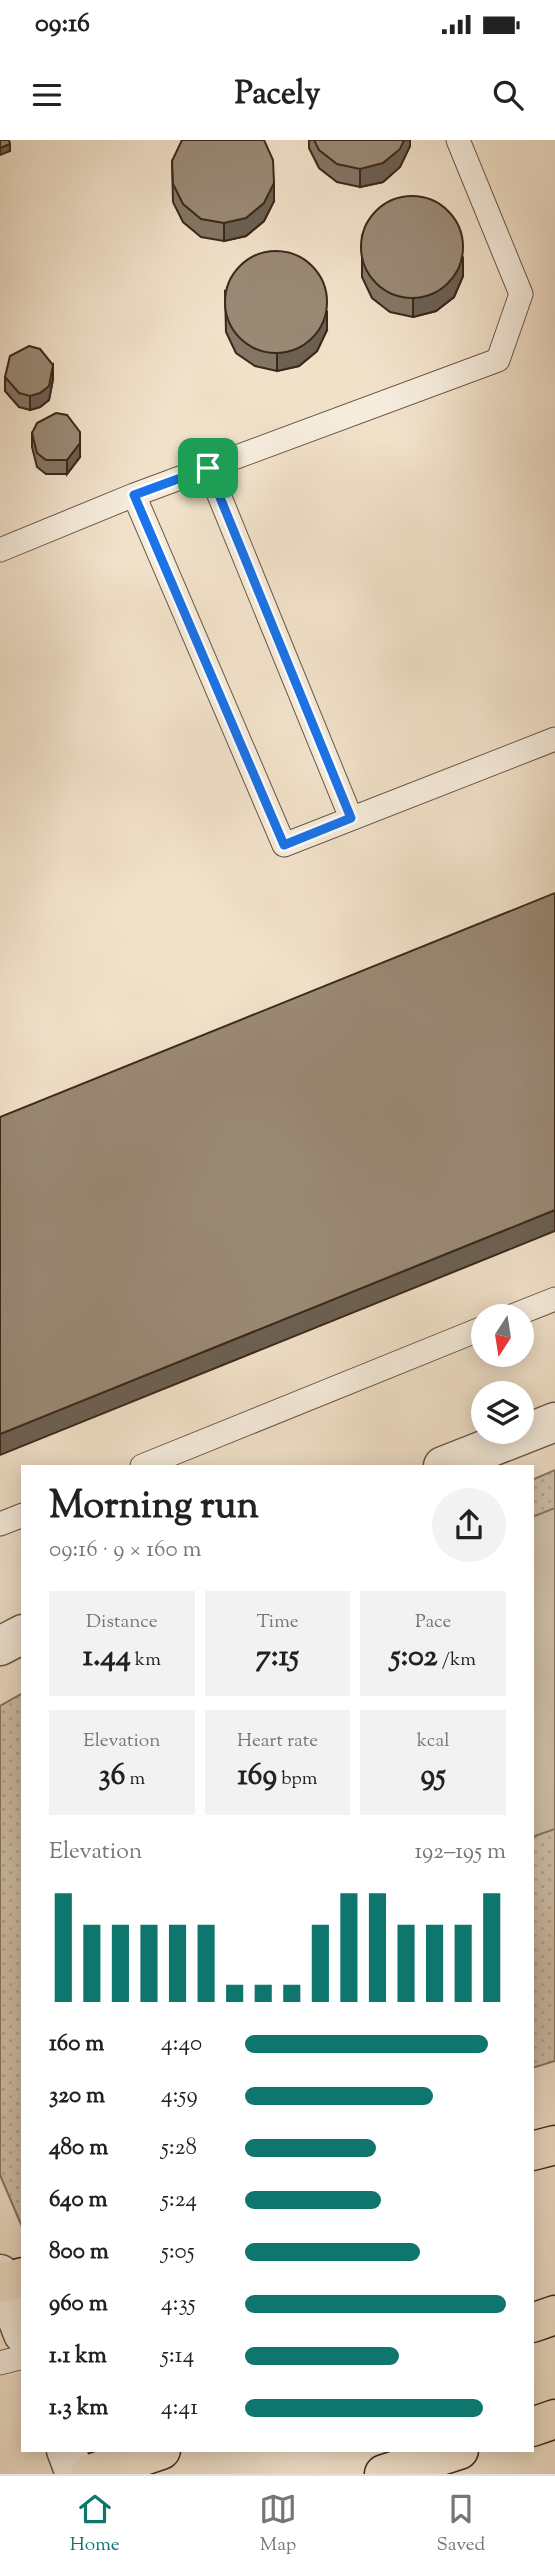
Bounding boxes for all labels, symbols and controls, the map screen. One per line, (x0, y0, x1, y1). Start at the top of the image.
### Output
text: 09:16 (35, 6, 90, 43)
text: Pacely (235, 72, 320, 118)
icon: menu (28, 76, 66, 114)
icon: search (489, 76, 527, 114)
pin (178, 438, 238, 498)
icon: arrive (189, 449, 227, 487)
north arrow (471, 1304, 534, 1367)
map controls (471, 1304, 534, 1444)
button: layers (471, 1381, 534, 1444)
text: Morning run (49, 1481, 259, 1535)
button: share (432, 1488, 506, 1562)
text: 09:16 · 9 × 160 m (49, 1534, 202, 1567)
text: Distance (86, 1609, 158, 1636)
text: Time (256, 1609, 299, 1636)
text: Pace (415, 1609, 451, 1636)
text: 1.44 (83, 1636, 131, 1679)
text: 7:15 (256, 1636, 299, 1679)
text: 5:02 (390, 1636, 438, 1679)
text: km (131, 1647, 161, 1674)
text: /km (438, 1647, 476, 1674)
text: Elevation (83, 1728, 160, 1755)
text: Heart rate (237, 1728, 318, 1755)
text: kcal (417, 1728, 449, 1755)
text: 36 (99, 1755, 125, 1798)
text: 169 (237, 1755, 277, 1798)
text: 95 (421, 1755, 446, 1798)
text: m (125, 1766, 145, 1793)
text: bpm (277, 1766, 318, 1793)
text: Elevation (49, 1836, 142, 1869)
text: 192–195 m (414, 1836, 506, 1869)
text: 160 m (49, 2028, 104, 2061)
text: 4:40 (161, 2028, 202, 2061)
text: 320 m (49, 2080, 105, 2113)
text: 4:59 (161, 2080, 198, 2113)
text: 480 m (49, 2132, 108, 2165)
text: 5:28 (161, 2132, 197, 2165)
text: 640 m (49, 2184, 107, 2217)
text: 5:24 (161, 2184, 197, 2217)
text: 800 m (49, 2236, 109, 2269)
text: 5:05 (161, 2236, 195, 2269)
text: 960 m (49, 2288, 108, 2321)
text: 4:35 (161, 2288, 196, 2321)
text: 1.1 km (49, 2340, 107, 2373)
text: 5:14 (161, 2340, 194, 2373)
text: 1.3 km (49, 2392, 108, 2425)
text: 4:41 (161, 2392, 198, 2425)
tab: Home (70, 2490, 120, 2559)
tab: Map (259, 2490, 297, 2559)
tab: Saved (436, 2490, 485, 2559)

